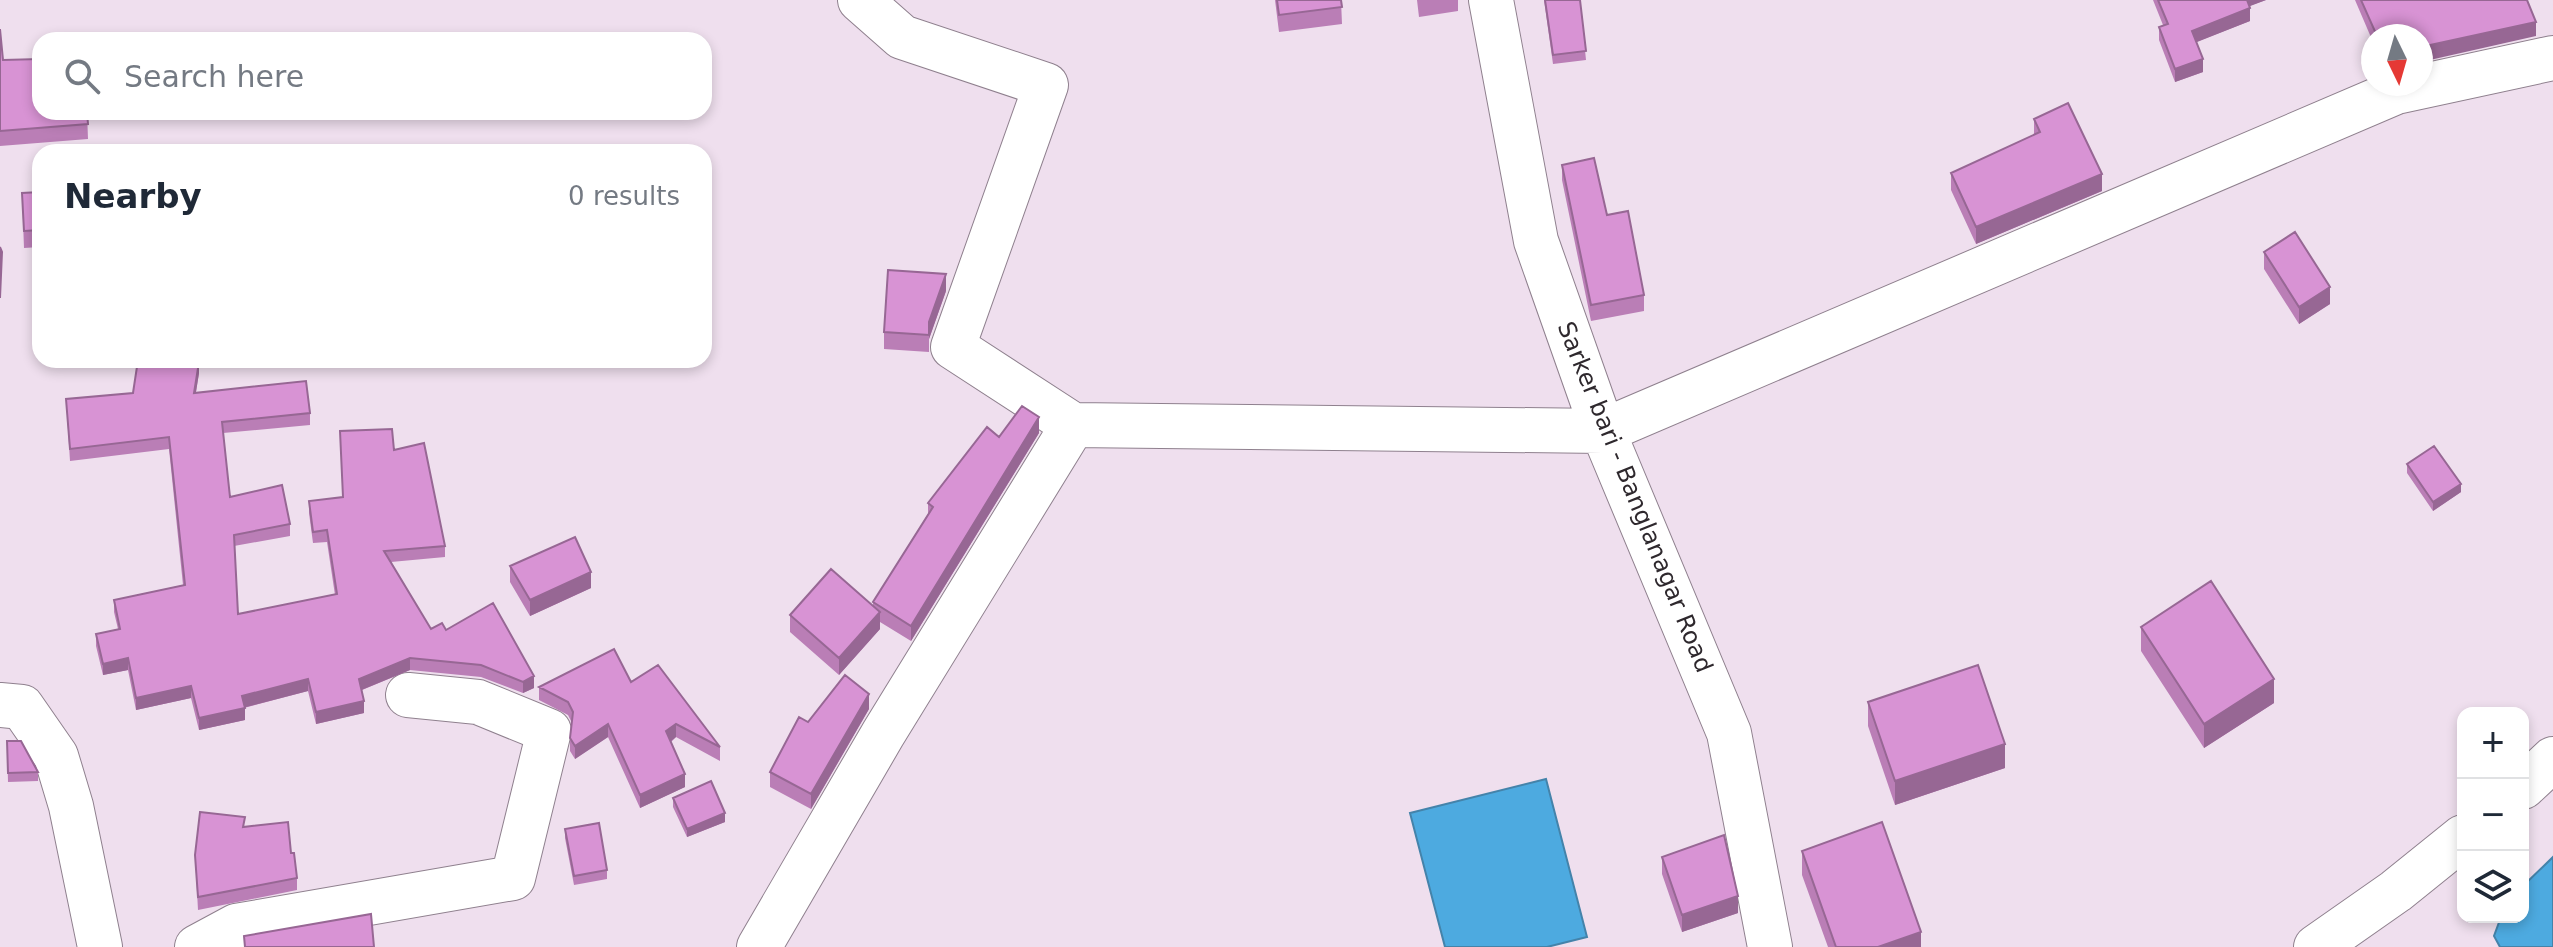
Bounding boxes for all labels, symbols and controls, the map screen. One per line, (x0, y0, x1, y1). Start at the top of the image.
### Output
north arrow (2361, 24, 2433, 96)
search box (32, 32, 712, 120)
icon: search (60, 54, 104, 98)
text: Search here (124, 59, 304, 94)
text: Nearby (64, 176, 202, 216)
text: 0 results (568, 181, 680, 211)
street label: Sarker bari - Banglanagar Road (1552, 317, 1718, 677)
map controls (2457, 707, 2529, 923)
button: + (2457, 707, 2529, 779)
button: − (2457, 779, 2529, 851)
button: layers (2457, 851, 2529, 923)

